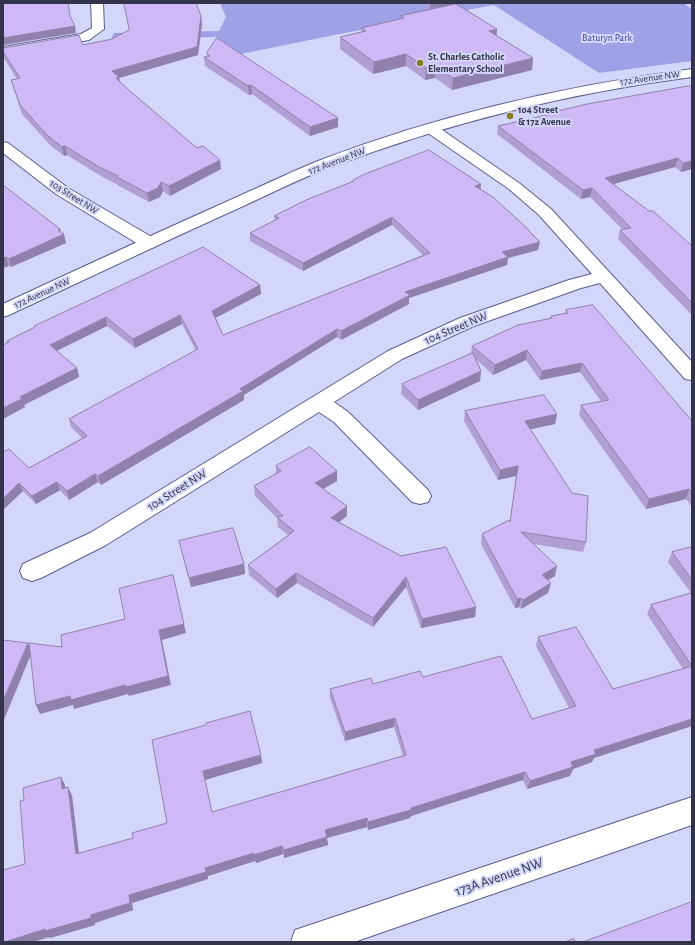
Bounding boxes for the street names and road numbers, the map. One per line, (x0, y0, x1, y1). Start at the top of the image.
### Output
street label: 172 Avenue NW (619, 68, 681, 88)
street label: 172 Avenue NW (307, 145, 367, 177)
street label: 103 Street NW (47, 177, 101, 217)
street label: 172 Avenue NW (12, 275, 72, 311)
street label: 104 Street NW (422, 308, 490, 348)
street label: 104 Street NW (145, 466, 209, 514)
street label: 173A Avenue NW (453, 854, 545, 900)

